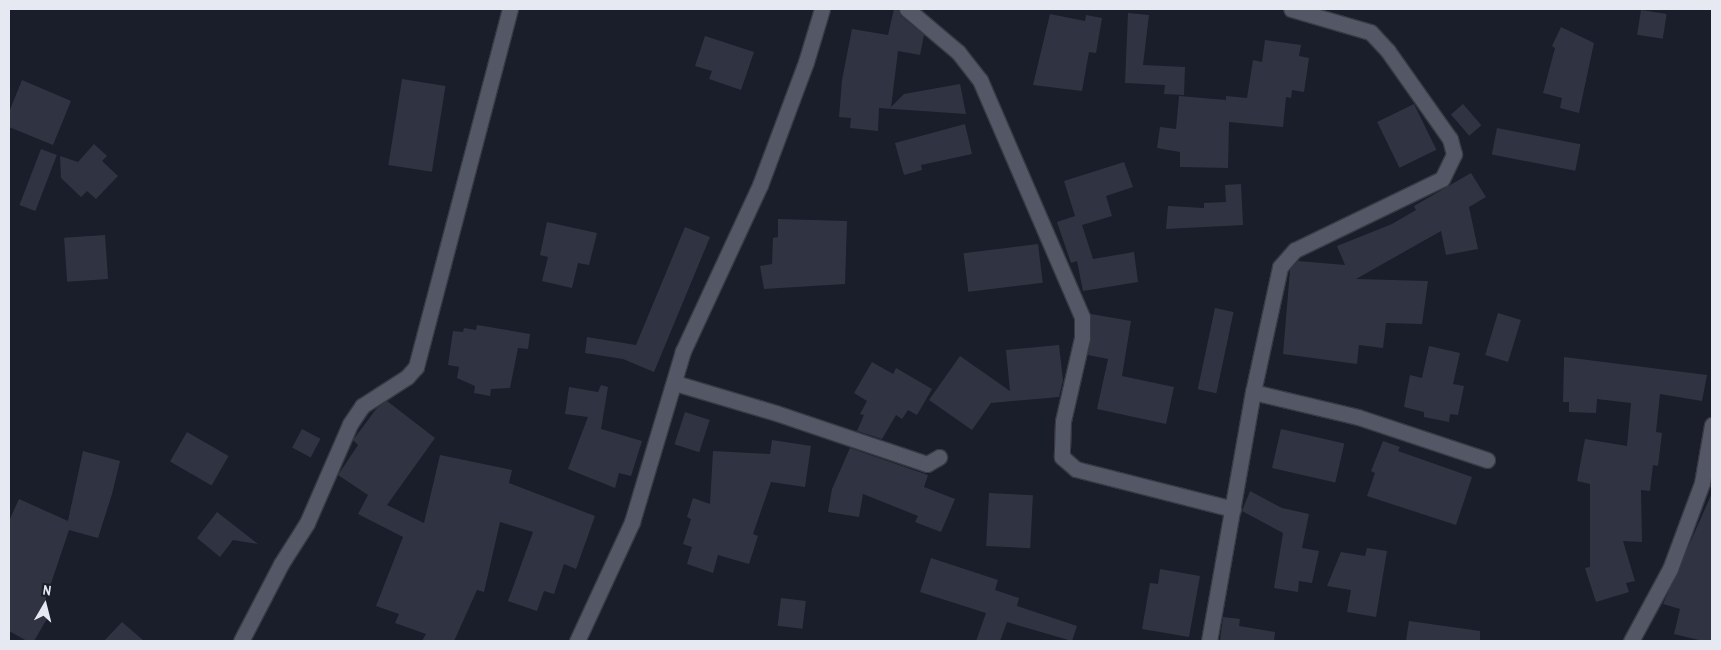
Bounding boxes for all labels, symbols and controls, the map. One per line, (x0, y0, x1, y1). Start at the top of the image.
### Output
north arrow (20, 580, 70, 630)
text: N (42, 581, 52, 600)

